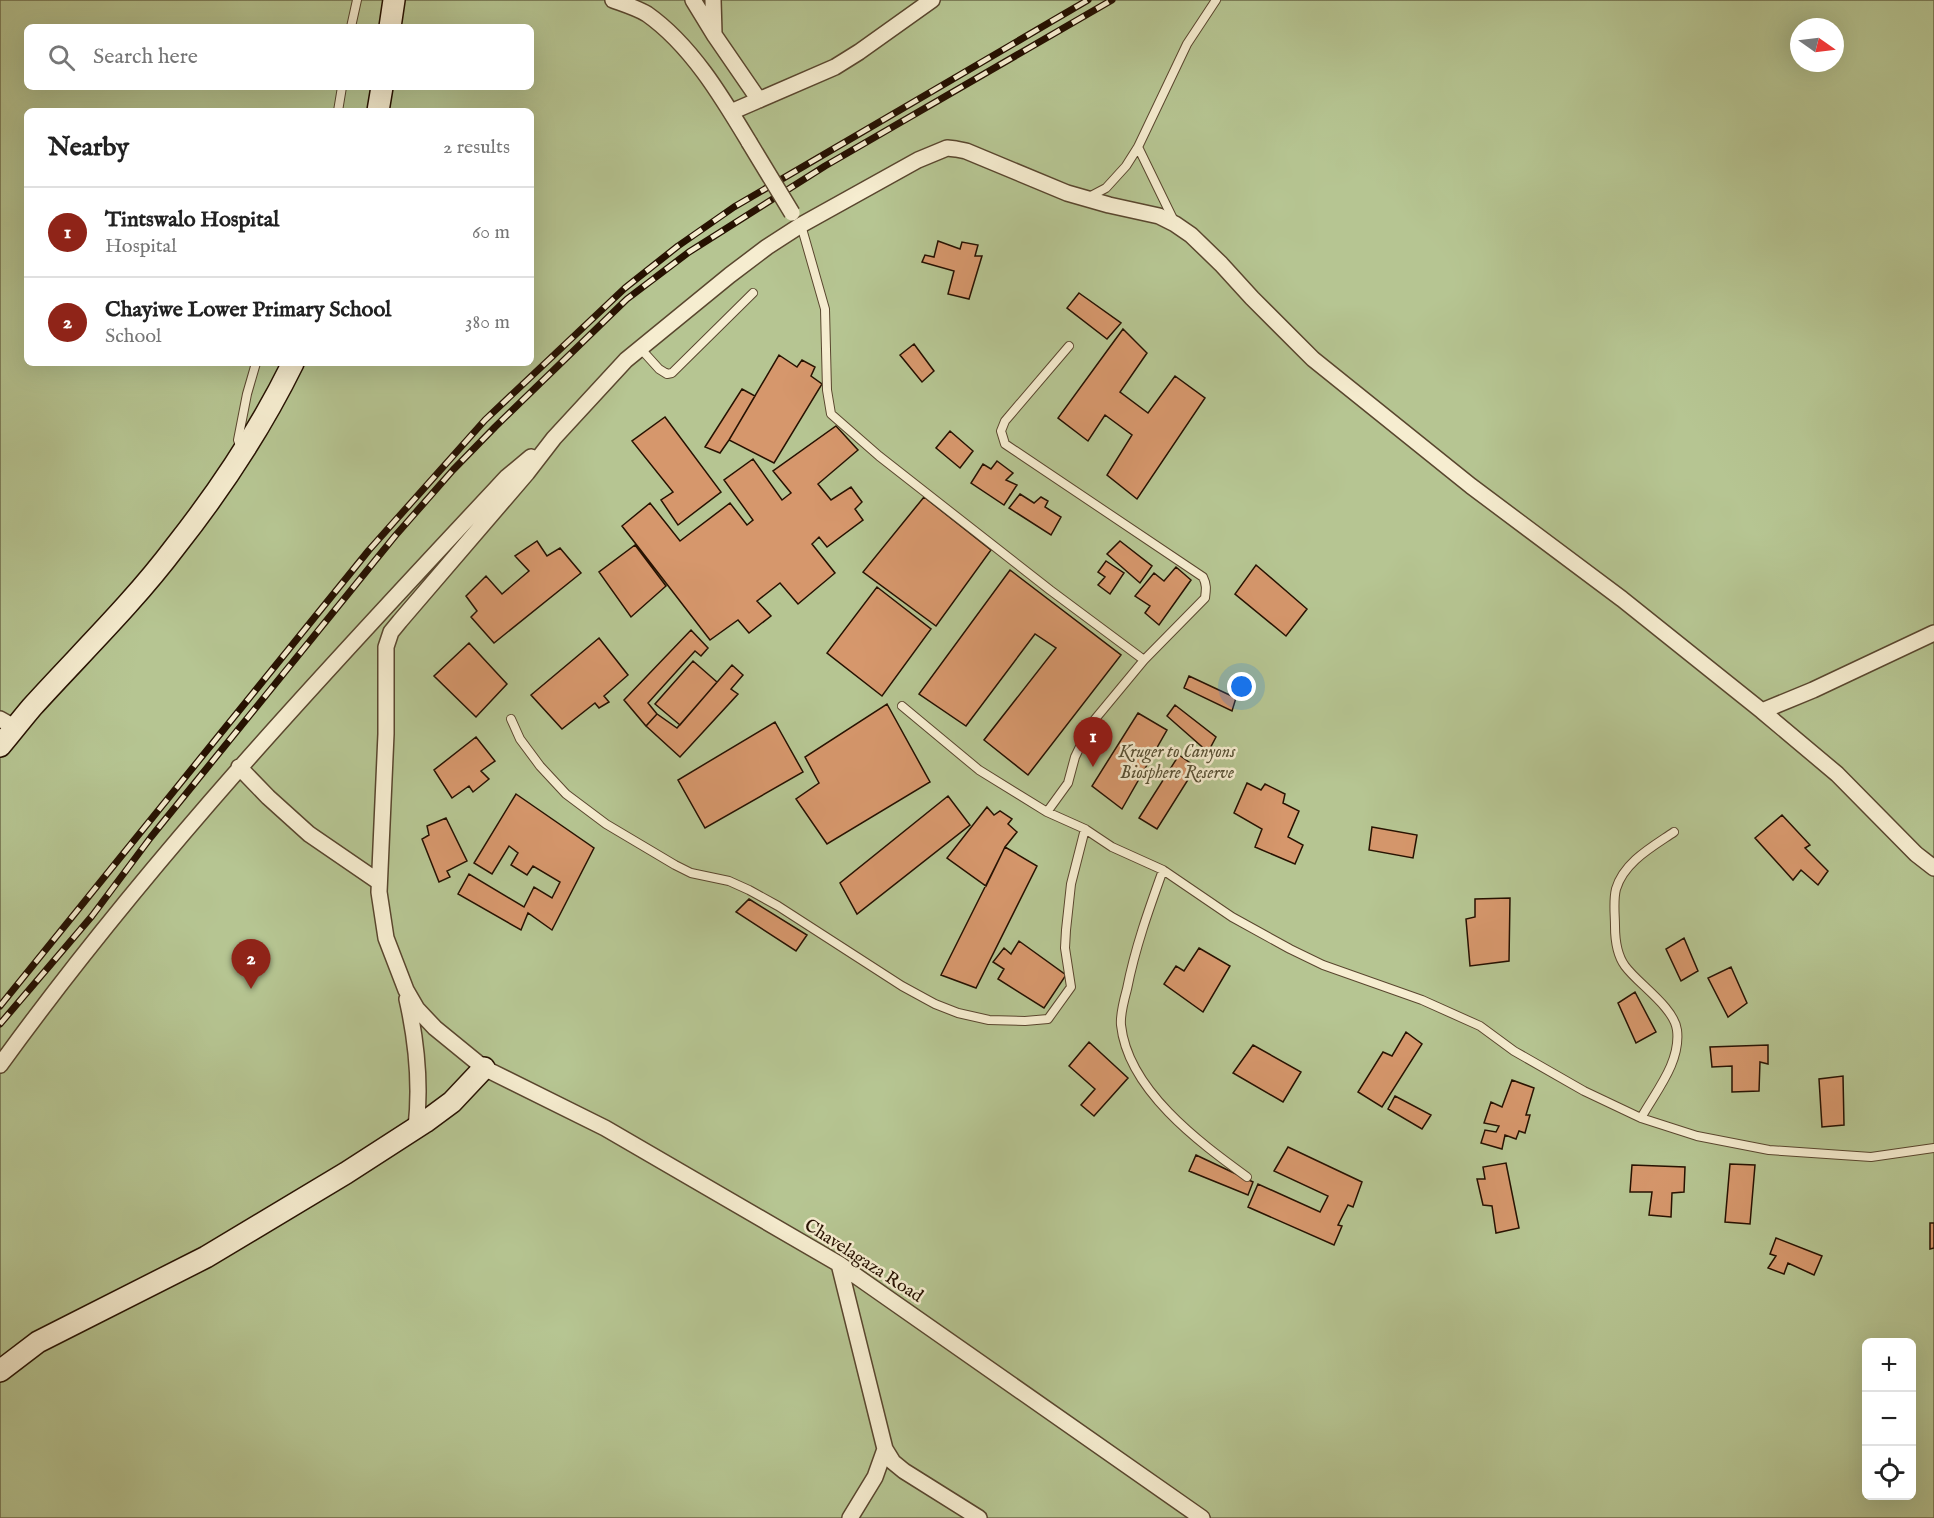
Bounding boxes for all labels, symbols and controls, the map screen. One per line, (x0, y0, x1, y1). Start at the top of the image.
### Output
north arrow (1790, 18, 1844, 72)
search box (24, 24, 534, 90)
icon: search (45, 41, 78, 74)
text: Search here (93, 43, 198, 71)
text: Nearby (48, 131, 129, 164)
text: 2 results (443, 135, 510, 160)
text: Tintswalo Hospital (105, 206, 279, 234)
text: 1 (64, 220, 71, 245)
text: 60 m (472, 220, 510, 245)
text: Hospital (105, 234, 177, 259)
text: Chayiwe Lower Primary School (105, 296, 391, 324)
text: 2 (63, 310, 72, 335)
text: 380 m (465, 310, 510, 335)
text: School (105, 324, 161, 349)
your location (1227, 672, 1256, 701)
pin: 1 (1074, 718, 1112, 767)
park label: Kruger to Canyons Biosphere Reserve (1118, 741, 1236, 785)
pin: 2 (232, 940, 270, 989)
street label: Chavelagaza Road (799, 1214, 927, 1308)
map controls (1862, 1338, 1916, 1500)
button: + (1862, 1338, 1916, 1392)
button: − (1862, 1392, 1916, 1446)
button: locate (1862, 1446, 1916, 1500)

